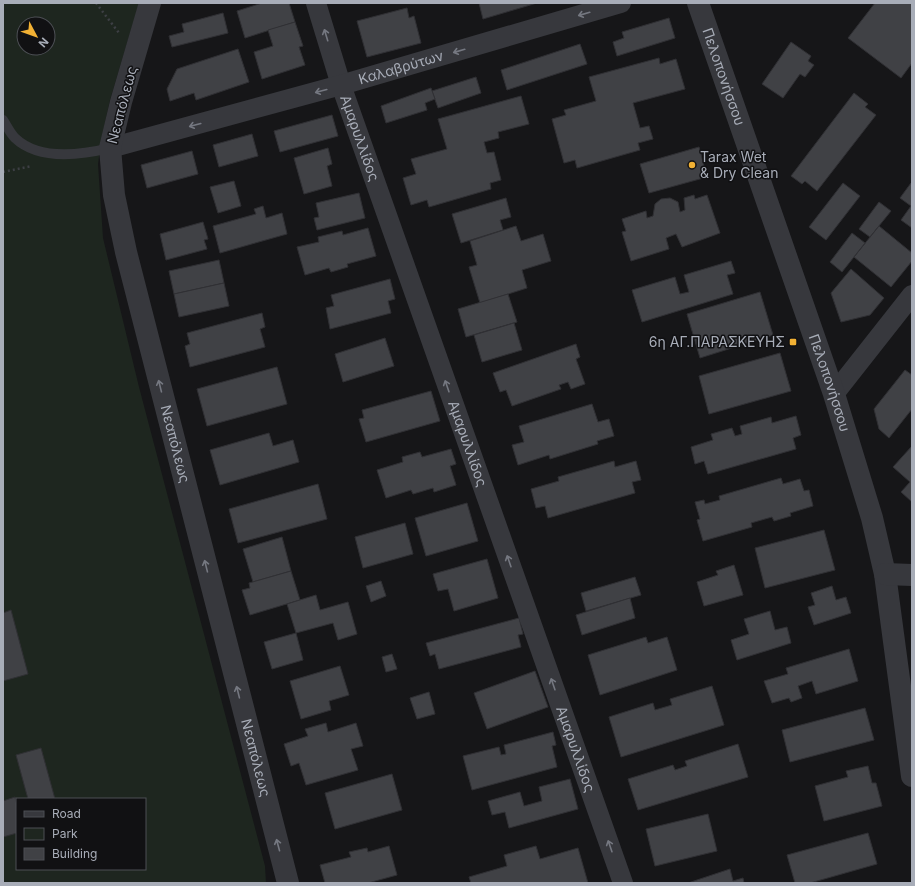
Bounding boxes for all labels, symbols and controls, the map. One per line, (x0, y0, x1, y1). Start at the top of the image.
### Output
one-way arrow (578, 11, 591, 18)
north arrow (16, 16, 56, 56)
street label: Πελοπονήσσου (699, 26, 749, 127)
one-way arrow (321, 29, 329, 41)
text: N (36, 35, 52, 50)
street label: Καλαβρύτων (356, 46, 445, 87)
one-way arrow (453, 48, 466, 55)
street label: Νεαπόλεως (103, 64, 140, 146)
one-way arrow (315, 88, 328, 95)
street label: Αμαρυλλίδος (337, 93, 383, 183)
one-way arrow (189, 122, 202, 129)
place label: Tarax Wet & Dry Clean (700, 148, 778, 181)
marker: Tarax Wet & Dry Clean (687, 160, 697, 170)
street label: Πελοπονήσσου (806, 332, 854, 434)
place label: 6η ΑΓ.ΠΑΡΑΣΚΕΥΗΣ (649, 333, 785, 350)
marker: 6η ΑΓ.ΠΑΡΑΣΚΕΥΗΣ (788, 337, 798, 347)
one-way arrow (156, 380, 163, 393)
one-way arrow (443, 381, 451, 393)
street label: Αμαρυλλίδος (445, 398, 491, 489)
street label: Νεαπόλεως (158, 403, 194, 485)
one-way arrow (505, 556, 513, 568)
one-way arrow (202, 560, 209, 573)
one-way arrow (548, 678, 556, 690)
one-way arrow (233, 686, 241, 699)
street label: Αμαρυλλίδος (553, 703, 599, 794)
street label: Νεαπόλεως (238, 717, 274, 798)
legend (16, 798, 146, 870)
text: Road (52, 806, 81, 821)
text: Park (52, 826, 78, 841)
one-way arrow (274, 839, 281, 852)
one-way arrow (606, 840, 613, 853)
text: Building (52, 846, 97, 861)

